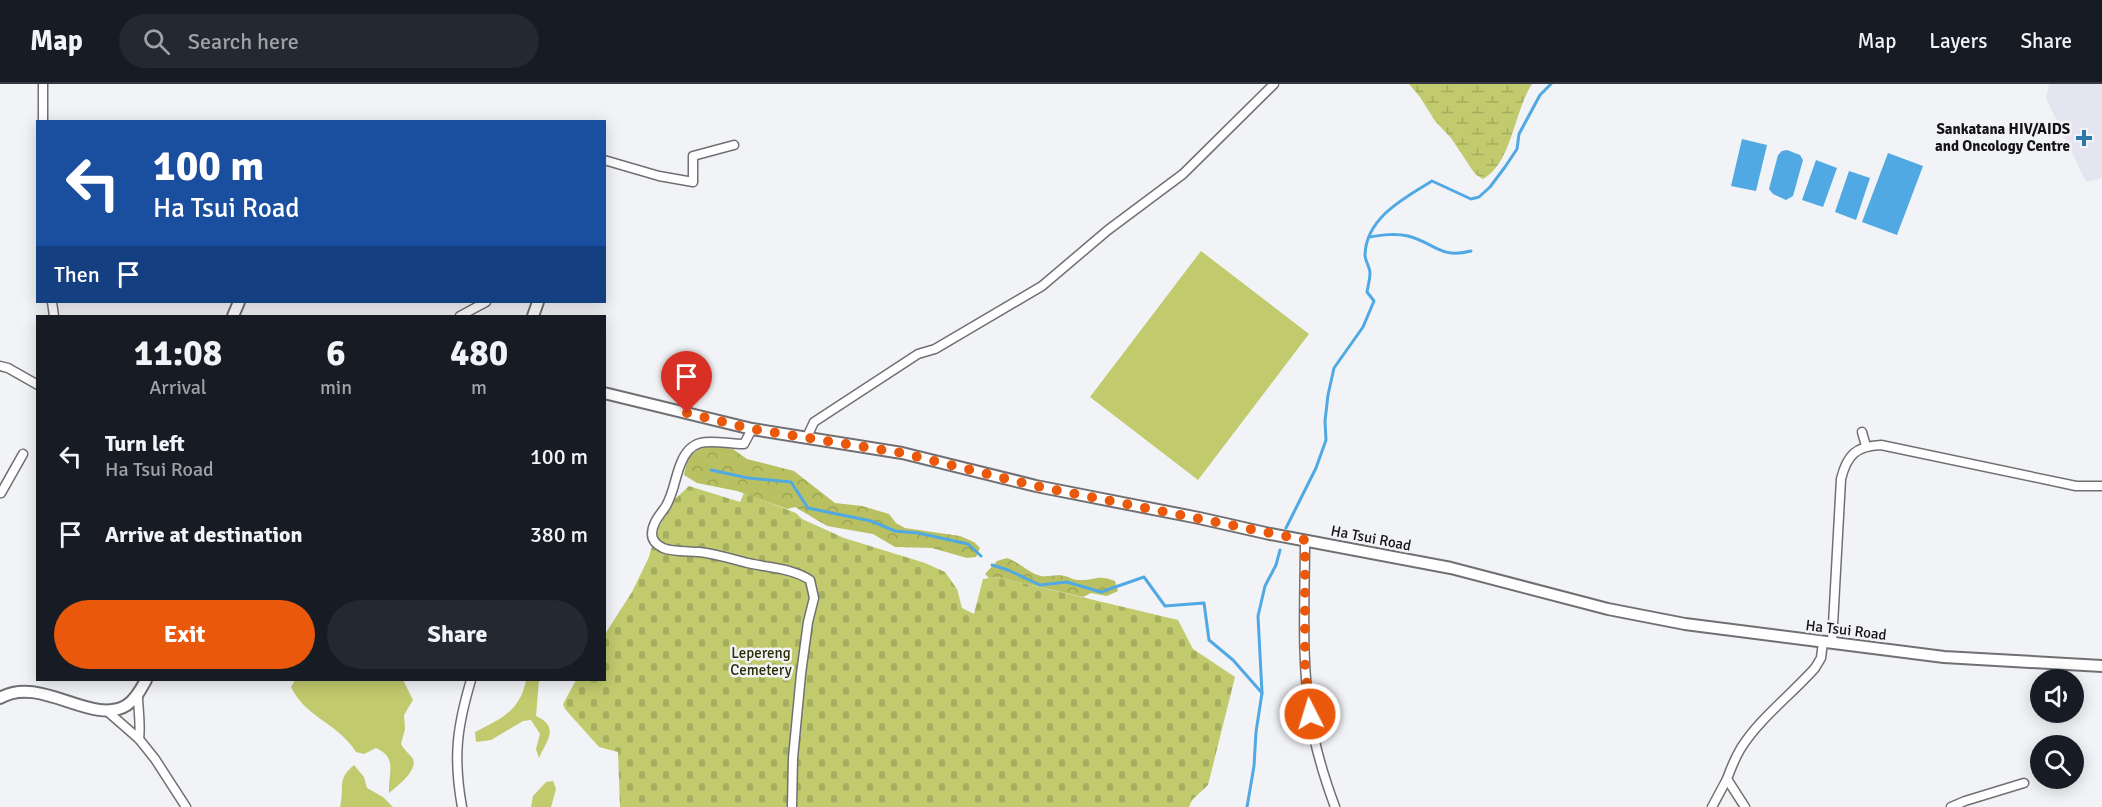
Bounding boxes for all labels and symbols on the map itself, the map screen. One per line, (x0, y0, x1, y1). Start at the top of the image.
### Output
place label: Sankatana HIV/AIDS and Oncology Centre (1935, 120, 2070, 155)
marker: Sankatana HIV/AIDS and Oncology Centre (2075, 129, 2093, 147)
pin (661, 351, 712, 413)
street label: Ha Tsui Road (1329, 521, 1413, 555)
street label: Ha Tsui Road (1804, 616, 1888, 644)
park label: Lepereng Cemetery (730, 644, 792, 679)
position arrow (1278, 682, 1342, 746)

